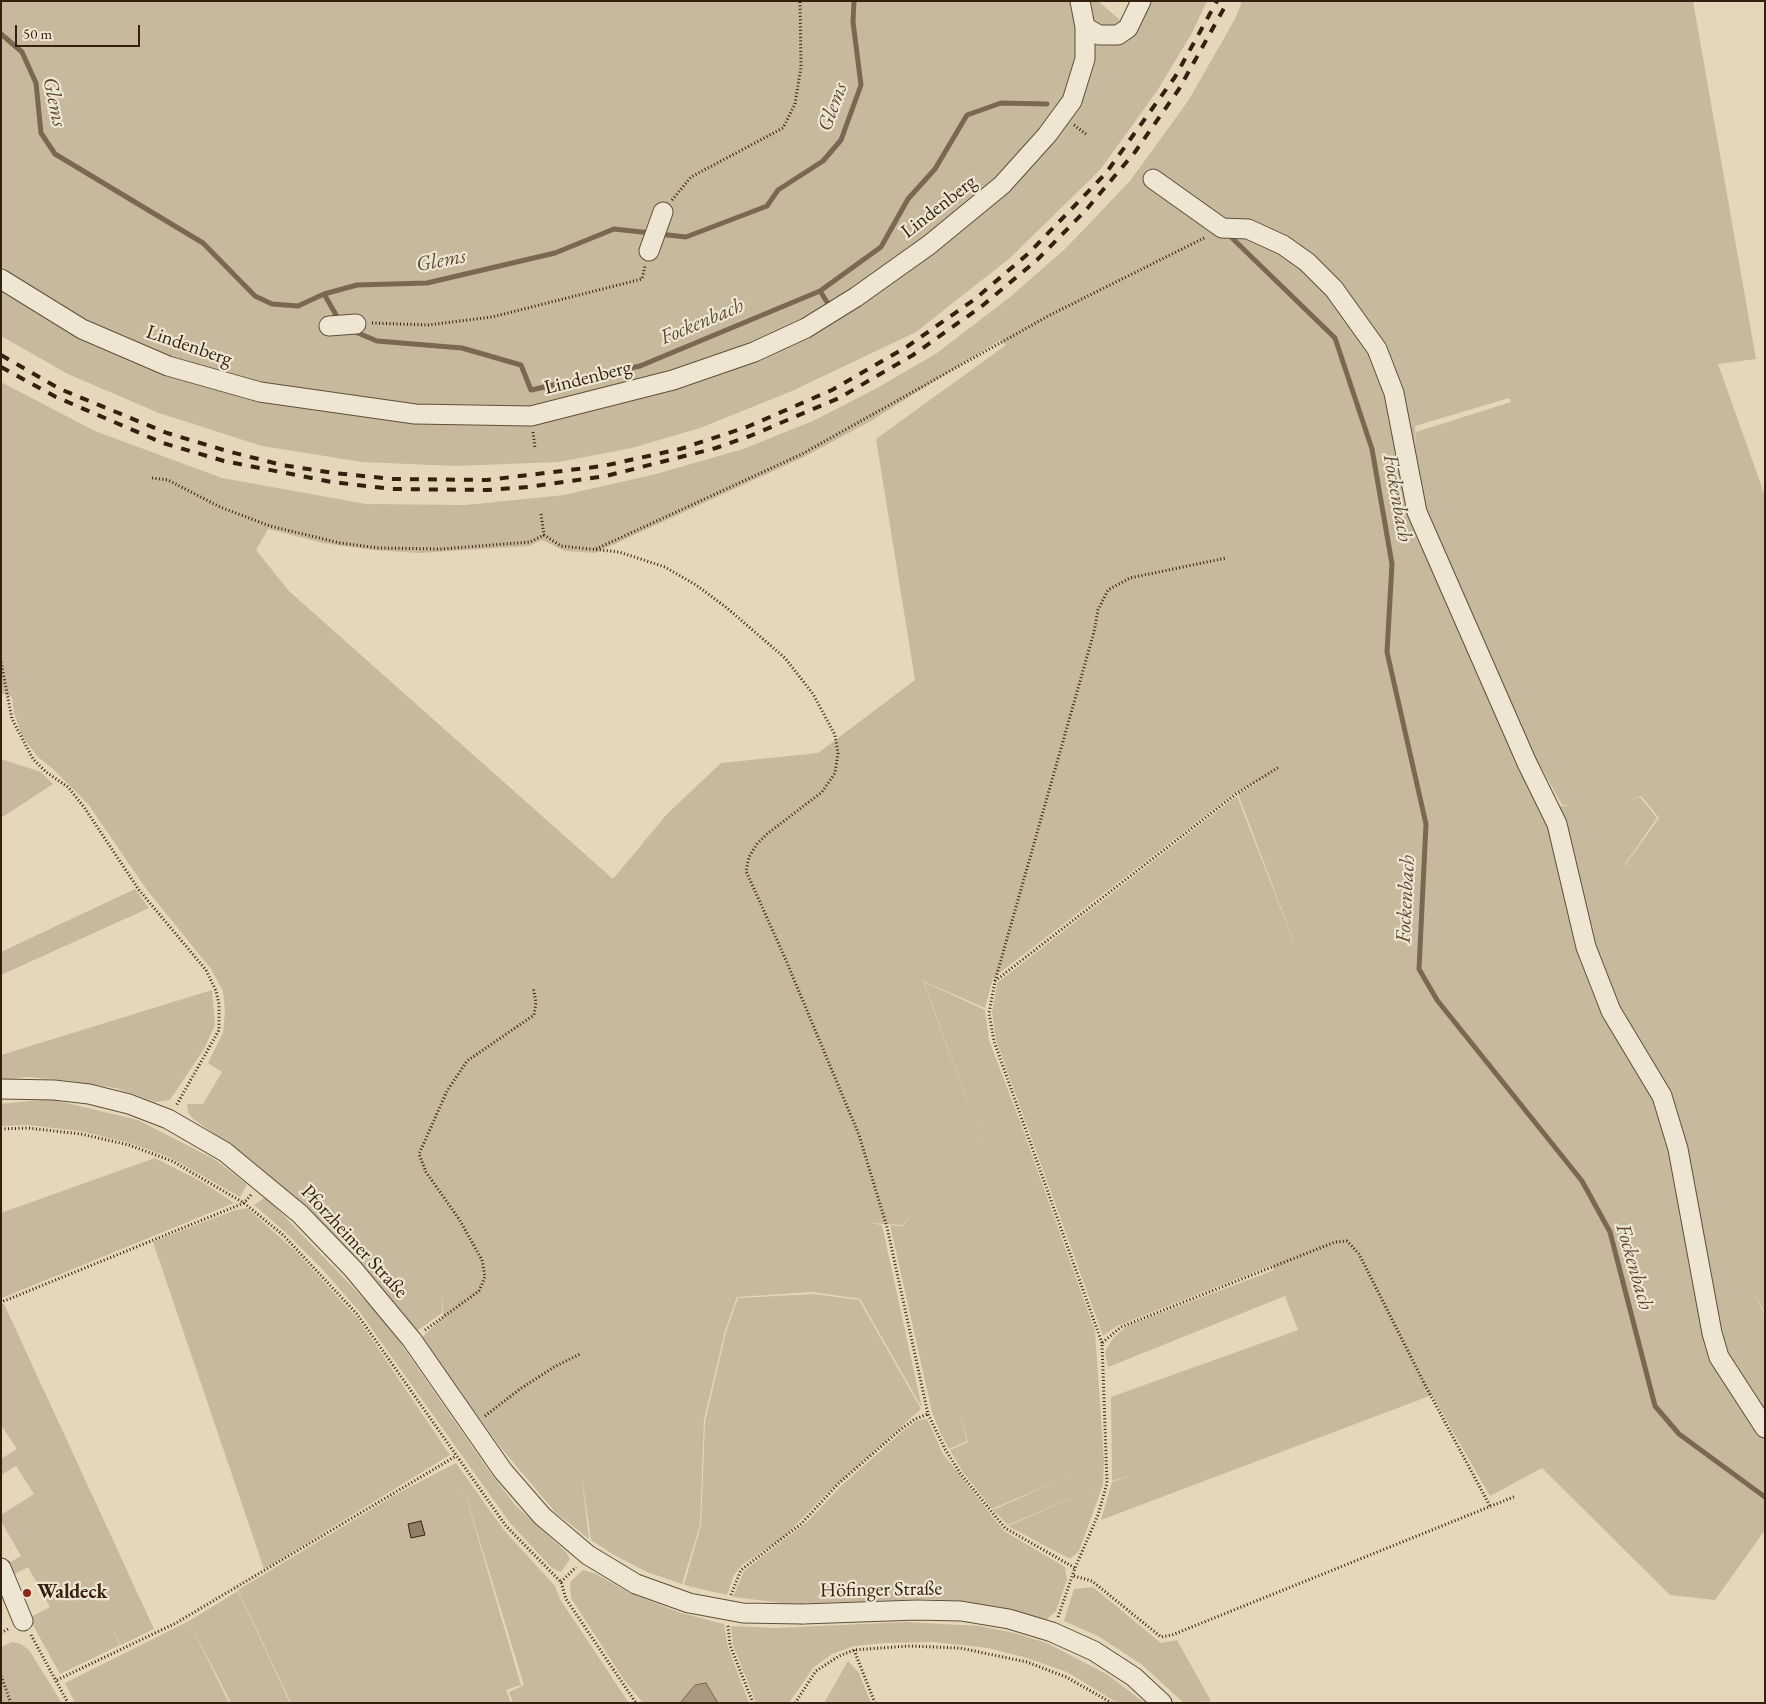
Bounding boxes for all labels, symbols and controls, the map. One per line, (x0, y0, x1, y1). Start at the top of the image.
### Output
scale bar (18, 15, 142, 47)
text: 50 m (23, 24, 52, 43)
water label: Glems (36, 75, 72, 129)
water label: Glems (813, 79, 853, 135)
street label: Lindenberg (897, 170, 981, 244)
water label: Glems (414, 244, 468, 278)
water label: Fockenbach (656, 293, 748, 351)
street label: Lindenberg (143, 320, 235, 372)
street label: Lindenberg (542, 356, 634, 400)
water label: Fockenbach (1377, 452, 1417, 544)
water label: Fockenbach (1391, 854, 1421, 944)
street label: Pforzheimer Straße (295, 1180, 413, 1304)
water label: Fockenbach (1610, 1221, 1658, 1313)
street label: Höfinger Straße (820, 1577, 942, 1603)
place label: Waldeck (37, 1581, 107, 1605)
marker: Waldeck (21, 1587, 33, 1599)

